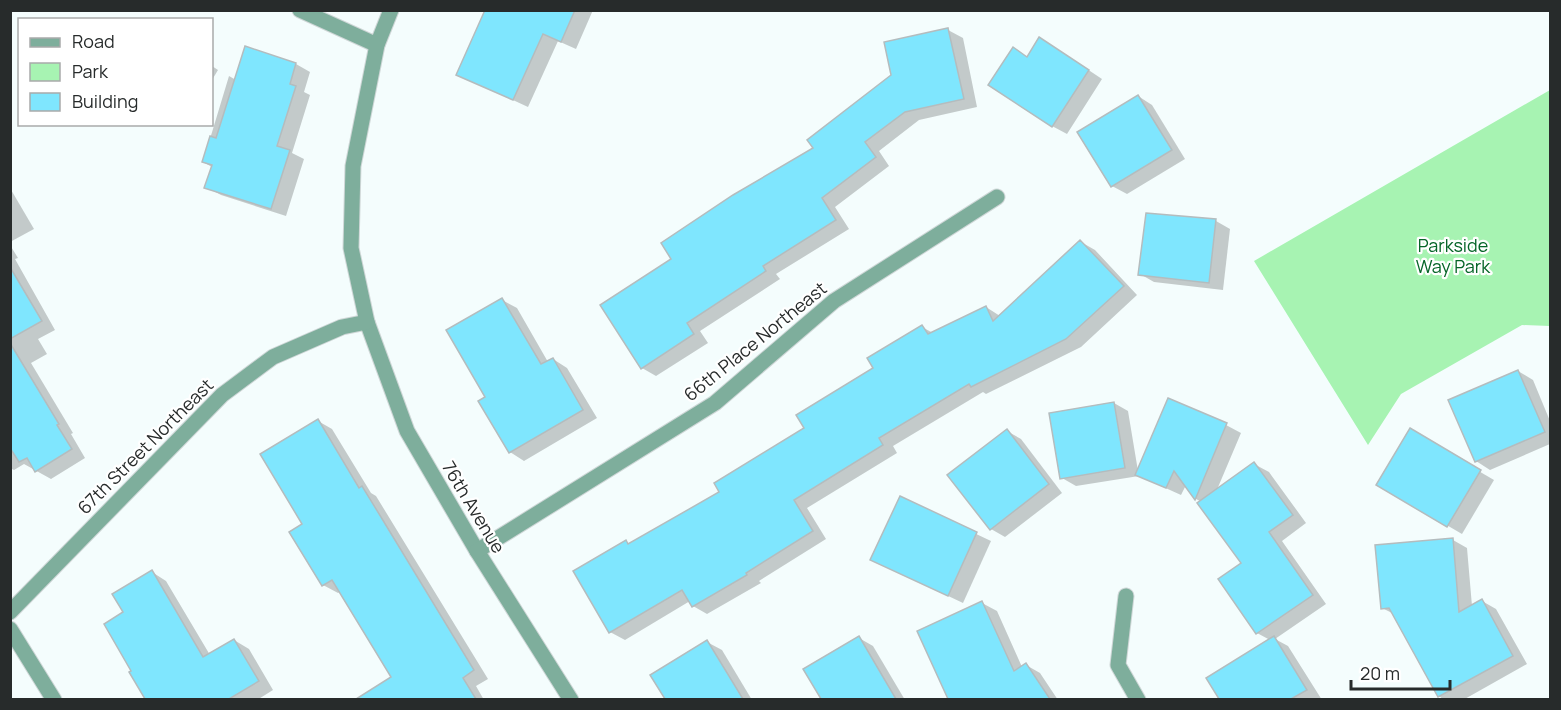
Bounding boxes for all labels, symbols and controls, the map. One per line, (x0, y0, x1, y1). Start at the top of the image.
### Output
legend (18, 18, 213, 126)
text: Road (72, 29, 115, 53)
text: Park (72, 59, 109, 83)
text: Building (72, 89, 138, 113)
park label: Parkside Way Park (1416, 233, 1491, 278)
street label: 66th Place Northeast (679, 276, 831, 406)
street label: 67th Street Northeast (72, 373, 218, 519)
street label: 76th Avenue (437, 457, 511, 557)
scale bar (1351, 653, 1450, 691)
text: 20 m (1360, 661, 1400, 685)

